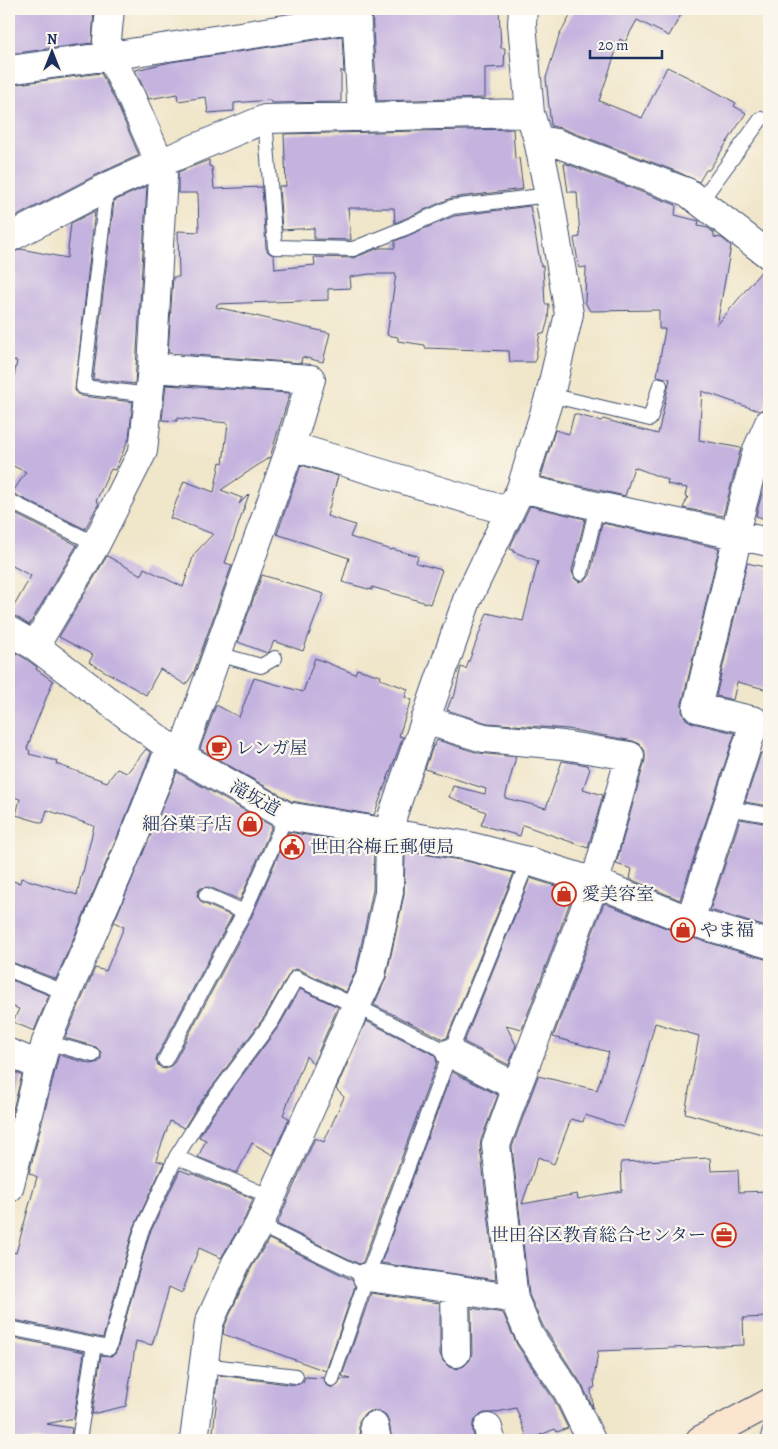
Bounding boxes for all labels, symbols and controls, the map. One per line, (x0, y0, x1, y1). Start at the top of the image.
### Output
north arrow (28, 28, 78, 78)
scale bar (590, 28, 663, 60)
text: N (47, 30, 57, 49)
text: 20 m (598, 35, 629, 55)
cafe icon: レンガ屋 (206, 735, 232, 761)
place label: レンガ屋 (236, 736, 308, 760)
street label: 滝坂道 (226, 774, 284, 822)
shop icon: 細谷菓子店 (237, 811, 263, 837)
place label: 細谷菓子店 (142, 812, 232, 836)
public building icon: 世田谷梅丘郵便局 (279, 834, 305, 860)
place label: 世田谷梅丘郵便局 (310, 835, 454, 859)
shop icon: 愛美容室 (551, 881, 577, 907)
place label: 愛美容室 (582, 882, 654, 906)
shop icon: やま福 (670, 917, 696, 943)
place label: やま福 (700, 918, 754, 942)
office icon: 世田谷区教育総合センター (711, 1222, 737, 1248)
place label: 世田谷区教育総合センター (491, 1223, 706, 1247)

